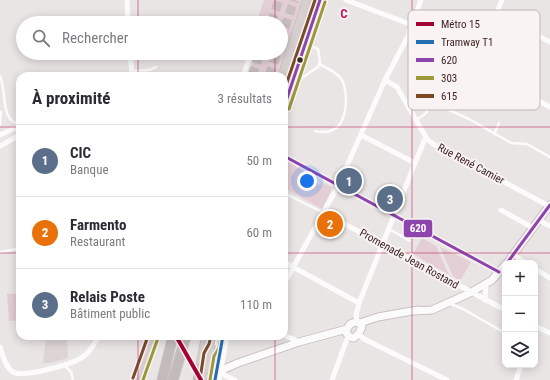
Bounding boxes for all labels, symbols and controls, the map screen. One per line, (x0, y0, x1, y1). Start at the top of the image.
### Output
text: C (340, 6, 348, 21)
legend (408, 10, 540, 110)
search box (16, 16, 288, 60)
text: Métro 15 (441, 18, 480, 31)
icon: search (30, 27, 52, 49)
text: Rechercher (62, 29, 128, 47)
text: Tramway T1 (441, 36, 493, 49)
text: 620 (441, 54, 457, 67)
unlabelled marker (295, 55, 305, 65)
text: 303 (441, 72, 457, 85)
text: À proximité (32, 88, 110, 108)
text: 615 (441, 90, 457, 103)
text: 3 résultats (218, 91, 272, 106)
street label: Rue René Camier (435, 141, 507, 187)
text: CIC (70, 144, 91, 162)
text: 1 (42, 153, 48, 168)
text: 50 m (246, 153, 272, 168)
text: Banque (70, 162, 109, 177)
pin: 1 (336, 166, 362, 196)
your location (297, 171, 317, 191)
pin: 3 (377, 184, 403, 214)
pin: 2 (317, 209, 343, 239)
text: Farmento (70, 216, 126, 234)
line badge: 620 (403, 219, 433, 238)
text: 620 (410, 222, 427, 235)
text: 2 (42, 225, 48, 240)
text: 60 m (246, 225, 272, 240)
street label: Promenade Jean Rostand (357, 226, 461, 292)
text: Restaurant (70, 234, 125, 249)
map controls (502, 260, 538, 368)
button: + (502, 260, 538, 296)
text: Relais Poste (70, 288, 145, 306)
button: − (502, 296, 538, 332)
text: 3 (42, 297, 48, 312)
text: 110 m (240, 297, 272, 312)
text: Bâtiment public (70, 306, 150, 321)
button: layers (502, 332, 538, 368)

